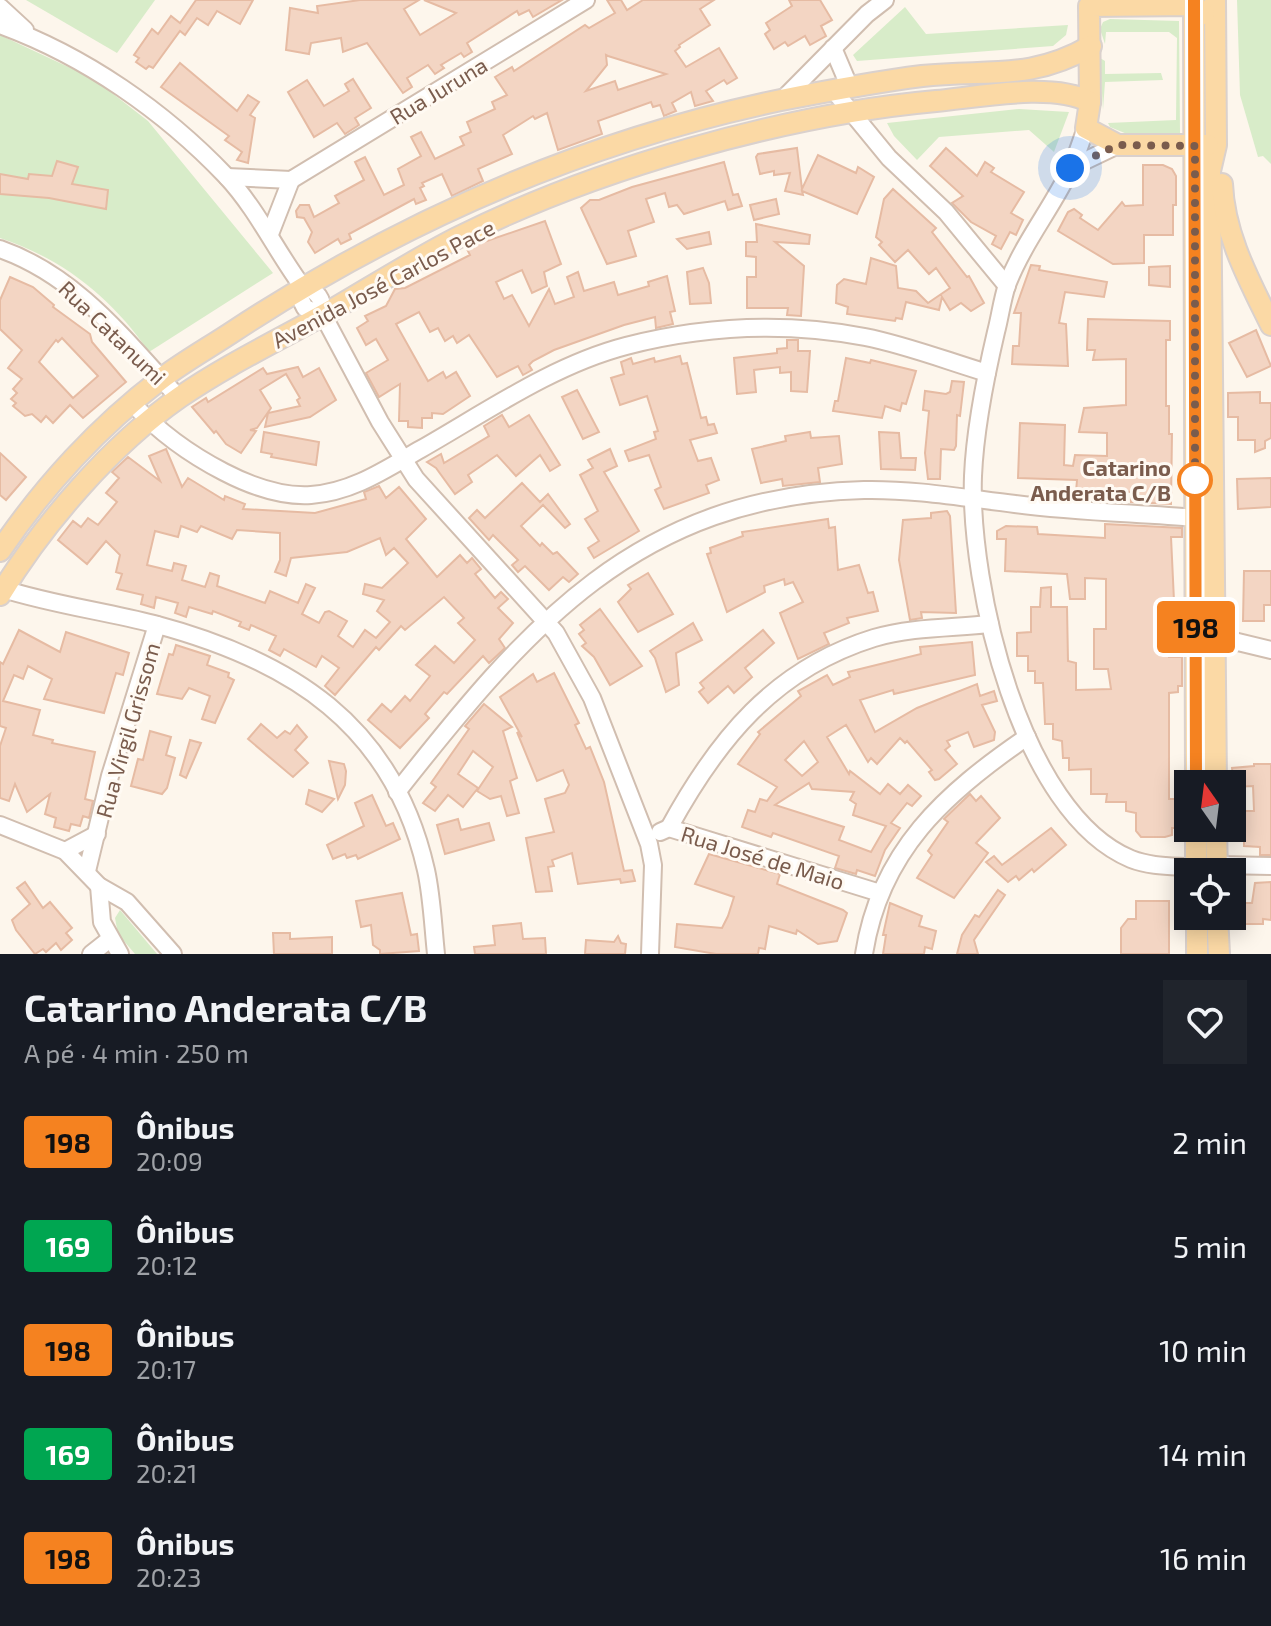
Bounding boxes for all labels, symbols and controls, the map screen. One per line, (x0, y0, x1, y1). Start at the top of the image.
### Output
street label: Rua Juruna (385, 51, 491, 129)
your location (1050, 148, 1090, 188)
street label: Avenida José Carlos Pace (268, 213, 498, 353)
street label: Rua Catanumi (54, 275, 172, 389)
place label: Catarino Anderata C/B (1031, 454, 1171, 505)
marker: Catarino Anderata C/B (1178, 463, 1212, 497)
line badge: 198 (1150, 601, 1242, 653)
text: 198 (1173, 610, 1219, 644)
street label: Rua Virgil Grissom (90, 639, 164, 821)
north arrow (1174, 770, 1246, 842)
map controls (1174, 770, 1246, 930)
street label: Rua José de Maio (678, 820, 848, 894)
button: locate (1174, 858, 1246, 930)
button: heart (1163, 980, 1247, 1064)
text: Catarino Anderata C/B (24, 984, 427, 1030)
text: A pé · 4 min · 250 m (24, 1037, 249, 1068)
text: Ônibus (136, 1109, 235, 1145)
text: 2 min (1172, 1124, 1247, 1160)
text: 198 (45, 1125, 91, 1159)
text: 20:09 (136, 1145, 203, 1176)
text: Ônibus (136, 1213, 235, 1249)
text: 5 min (1173, 1228, 1247, 1264)
text: 169 (45, 1229, 91, 1263)
text: 20:12 (136, 1249, 197, 1280)
text: Ônibus (136, 1317, 235, 1353)
text: 10 min (1159, 1332, 1247, 1368)
text: 198 (45, 1333, 91, 1367)
text: 20:17 (136, 1353, 196, 1384)
text: Ônibus (136, 1421, 235, 1457)
text: 14 min (1159, 1436, 1247, 1472)
text: 169 (45, 1437, 91, 1471)
text: 20:21 (136, 1457, 197, 1488)
text: Ônibus (136, 1525, 235, 1561)
text: 16 min (1160, 1540, 1247, 1576)
text: 198 (45, 1541, 91, 1575)
text: 20:23 (136, 1561, 202, 1592)

